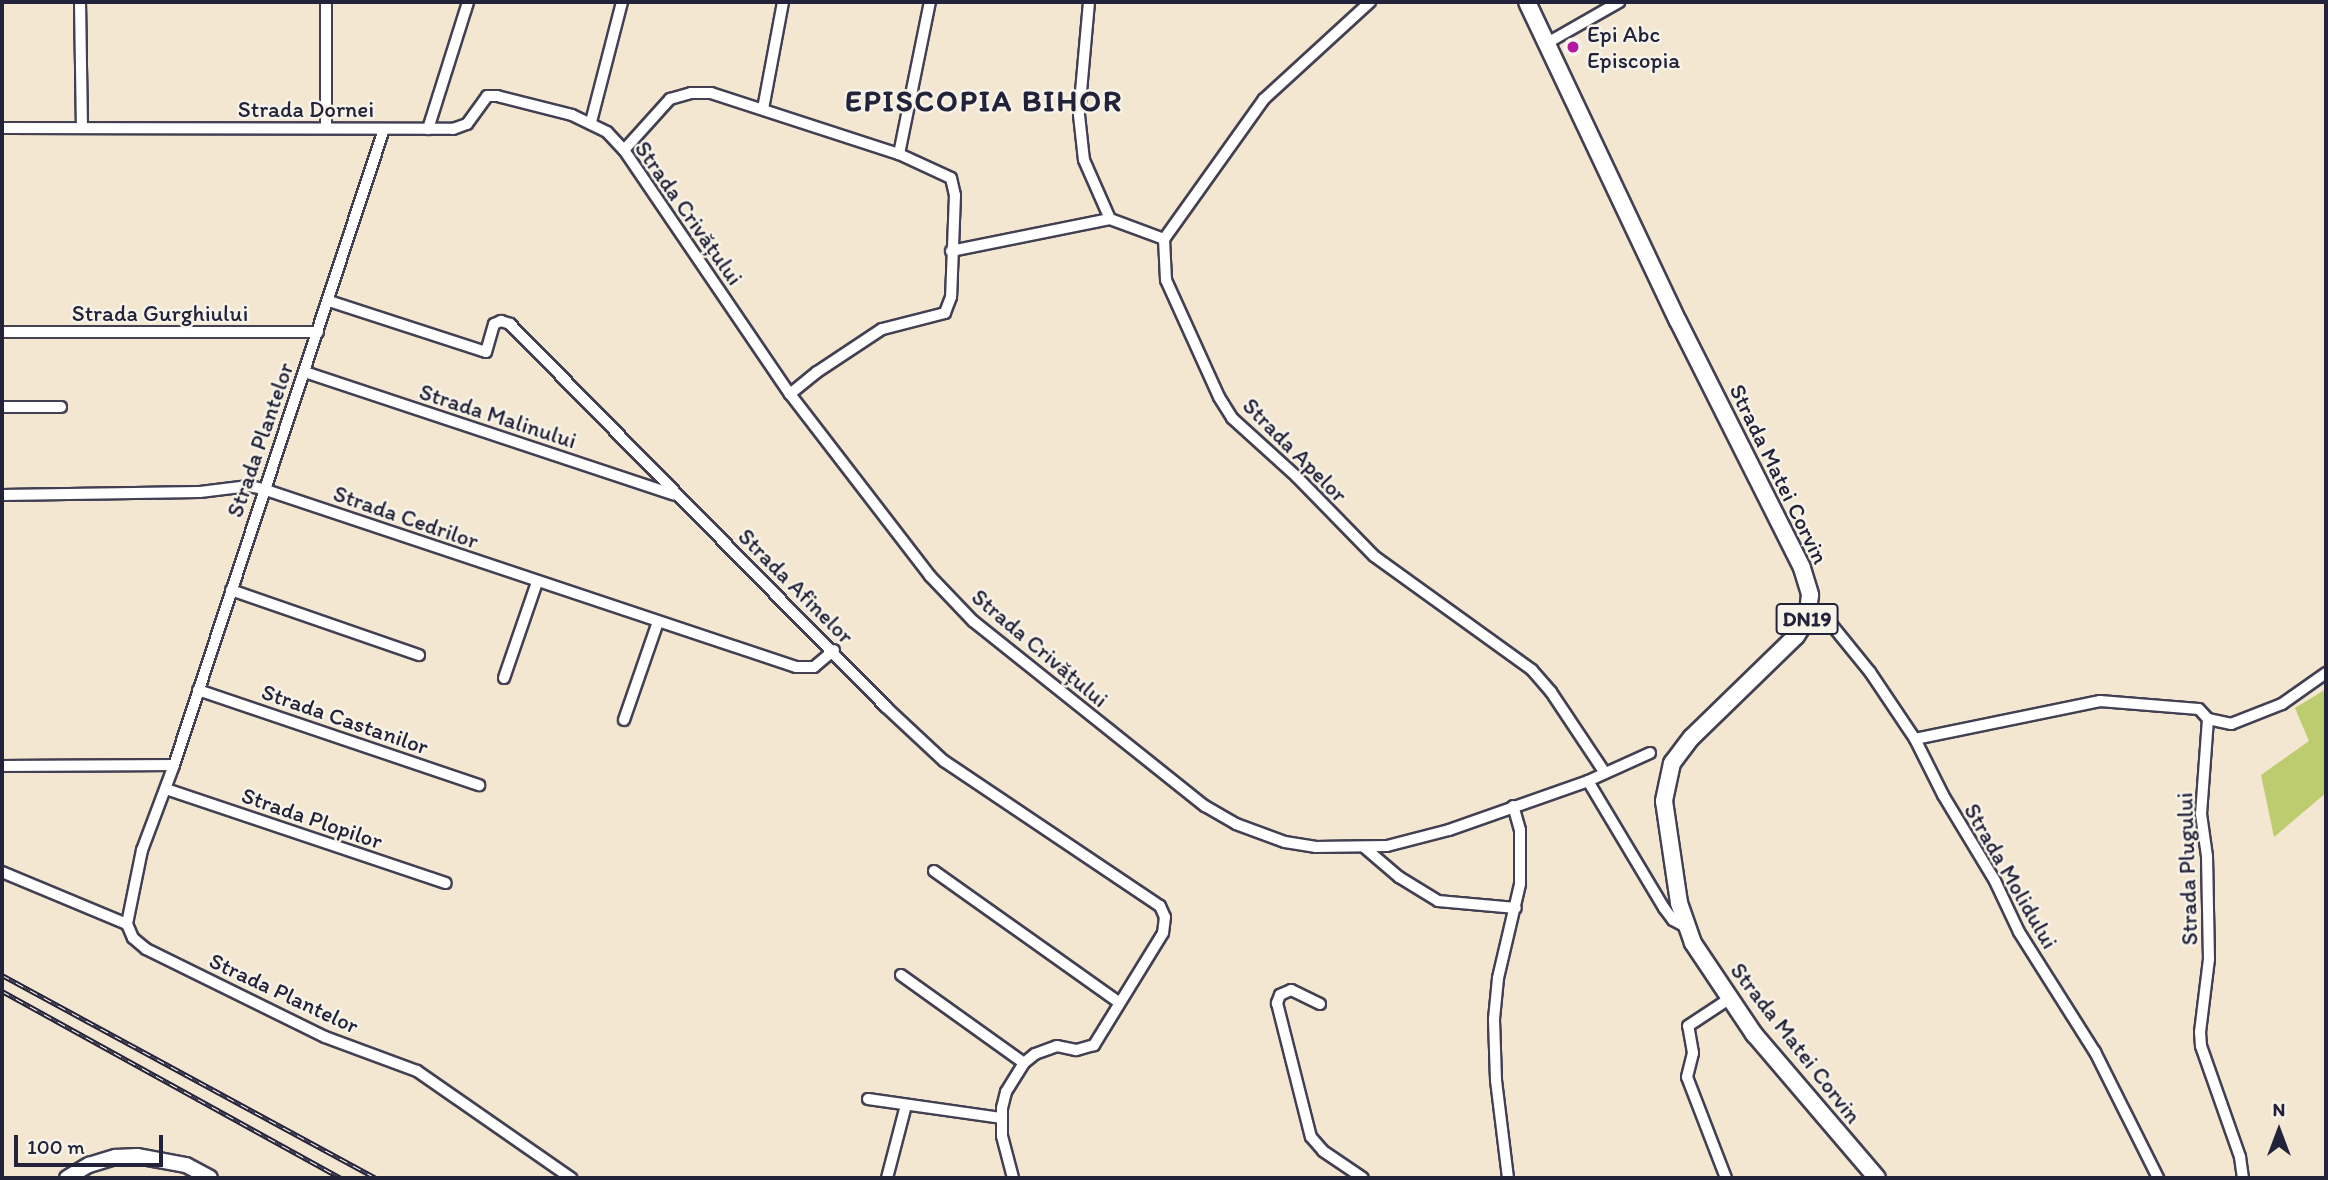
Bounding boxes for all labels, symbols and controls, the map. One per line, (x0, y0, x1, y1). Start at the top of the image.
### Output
place label: Epi Abc Episcopia (1587, 20, 1680, 74)
marker: Epi Abc Episcopia (1565, 39, 1581, 55)
district label: EPISCOPIA BIHOR (848, 83, 1120, 119)
street label: Strada Dornei (238, 95, 374, 123)
street label: Strada Crivățului (629, 136, 749, 290)
street label: Strada Gurghiului (72, 299, 248, 327)
street label: Strada Plantelor (221, 359, 299, 521)
street label: Strada Malinului (416, 378, 580, 454)
street label: Strada Matei Corvin (1723, 379, 1835, 569)
street label: Strada Apelor (1237, 392, 1353, 508)
street label: Strada Cedrilor (330, 479, 482, 555)
street label: Strada Afinelor (733, 523, 859, 649)
street label: Strada Crivățului (966, 583, 1114, 713)
road number: DN19 (1776, 602, 1839, 636)
street label: Strada Castanilor (258, 678, 432, 760)
street label: Strada Plopilor (238, 781, 386, 855)
street label: Strada Plugului (2171, 792, 2203, 946)
street label: Strada Molidului (1958, 798, 2064, 954)
street label: Strada Plantelor (205, 946, 363, 1040)
street label: Strada Matei Corvin (1724, 957, 1868, 1129)
north arrow (2244, 1096, 2314, 1166)
text: N (2273, 1098, 2285, 1121)
scale bar (18, 1120, 166, 1164)
text: 100 m (27, 1134, 85, 1159)

